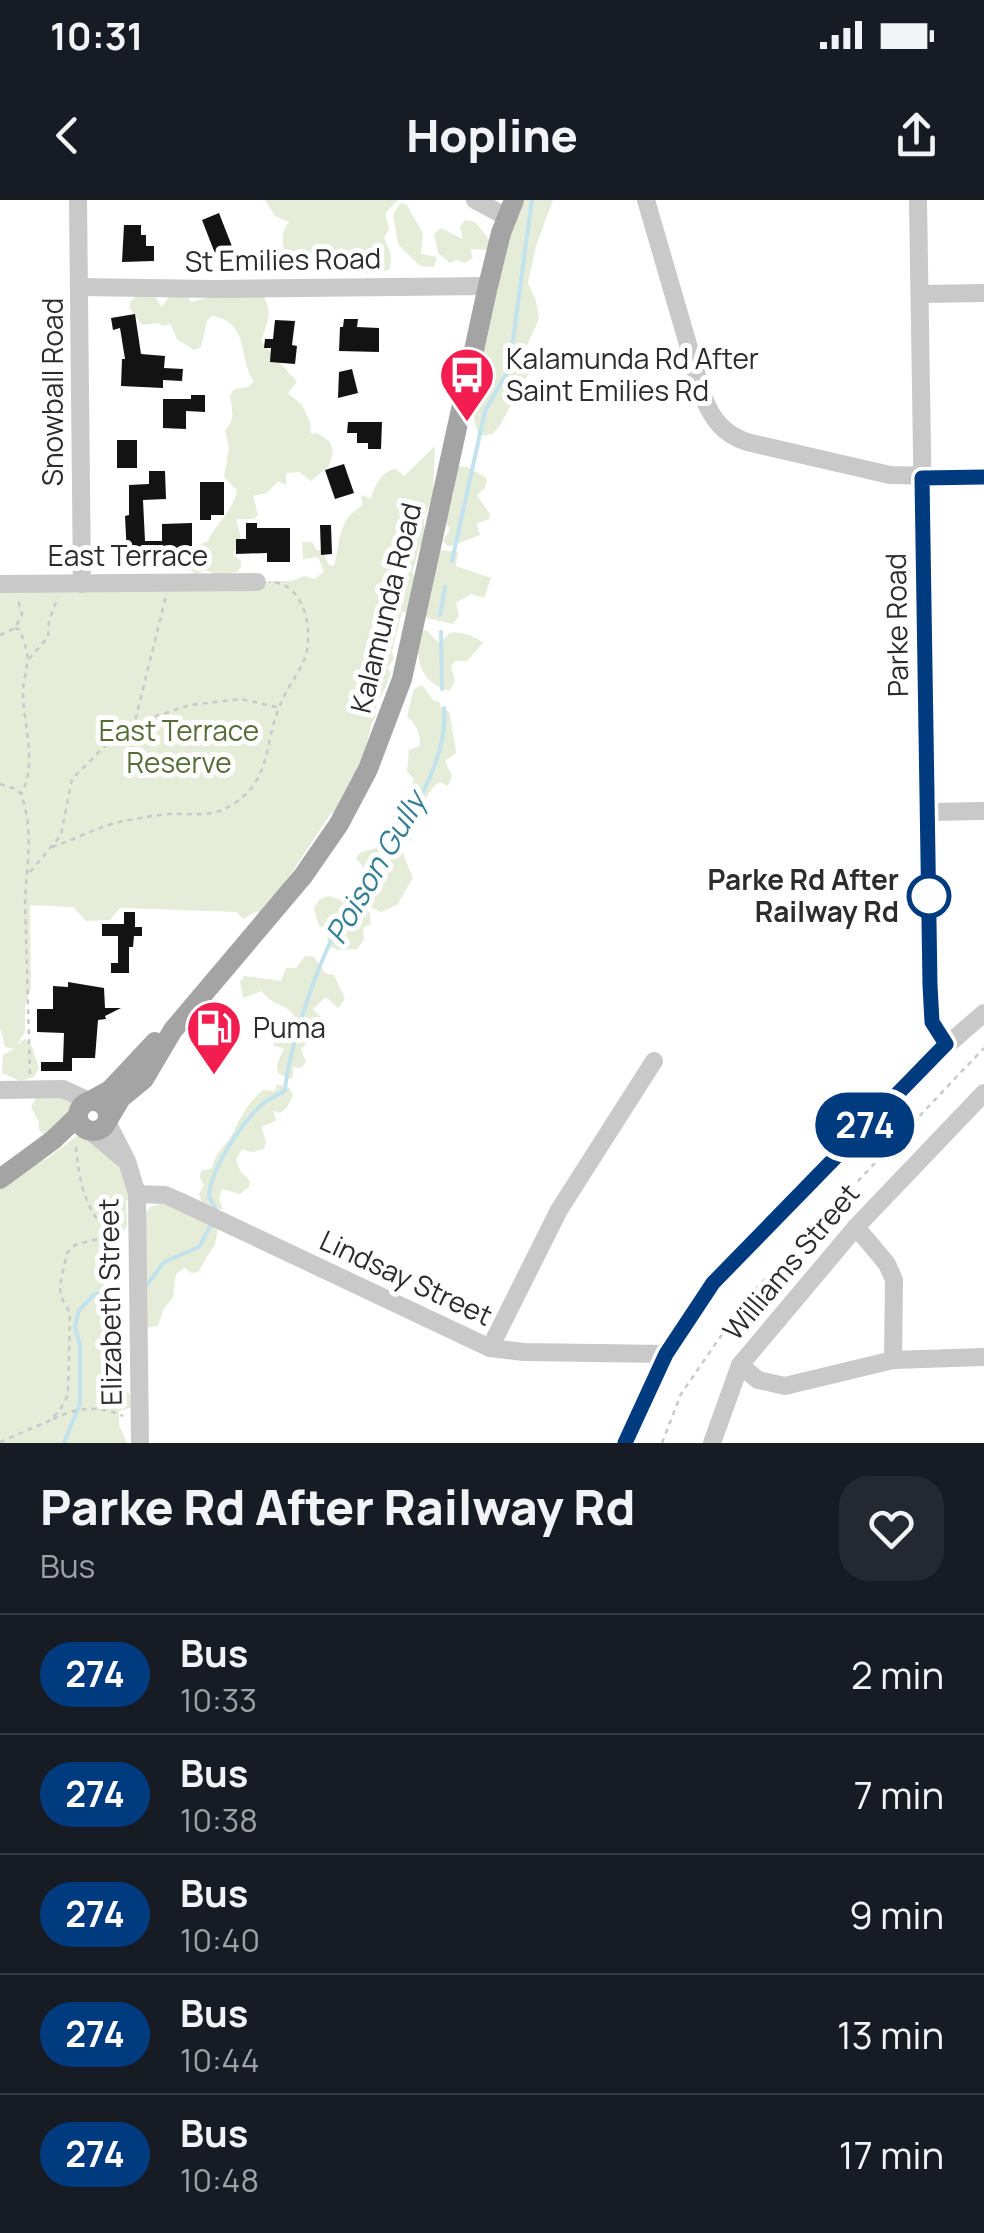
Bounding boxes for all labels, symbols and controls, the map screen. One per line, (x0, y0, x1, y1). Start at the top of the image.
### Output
text: 10:31 (50, 9, 143, 61)
text: Hopline (406, 104, 578, 166)
icon: back (40, 108, 95, 163)
icon: share (889, 108, 944, 163)
street label: St Emilies Road (184, 238, 382, 280)
street label: Snowball Road (33, 298, 71, 486)
place label: Kalamunda Rd After Saint Emilies Rd (506, 339, 759, 409)
bus stop icon: Kalamunda Rd After Saint Emilies Rd (437, 345, 497, 424)
street label: Kalamunda Road (341, 499, 430, 717)
street label: East Terrace (48, 536, 208, 574)
street label: Parke Road (876, 553, 916, 697)
park label: East Terrace Reserve (99, 711, 259, 781)
water label: Poison Gully (315, 780, 437, 951)
place label: Parke Rd After Railway Rd (708, 860, 899, 930)
marker: Parke Rd After Railway Rd (908, 875, 950, 917)
fuel station icon: Puma (184, 998, 244, 1077)
place label: Puma (253, 1008, 326, 1046)
line badge: 274 (808, 1092, 922, 1158)
text: 274 (835, 1101, 895, 1149)
street label: Williams Street (713, 1175, 867, 1348)
street label: Elizabeth Street (88, 1198, 130, 1406)
street label: Lindsay Street (314, 1221, 499, 1334)
text: Parke Rd After Railway Rd (40, 1474, 635, 1539)
button: heart (839, 1476, 944, 1581)
text: Bus (40, 1544, 95, 1588)
text: Bus (180, 1626, 248, 1678)
text: 2 min (851, 1648, 944, 1700)
text: 274 (65, 1650, 125, 1698)
text: 10:33 (180, 1678, 257, 1722)
text: Bus (180, 1746, 248, 1798)
text: 7 min (854, 1768, 944, 1820)
text: 274 (65, 1770, 125, 1818)
text: 10:38 (180, 1798, 258, 1842)
text: Bus (180, 1866, 248, 1918)
text: 9 min (849, 1888, 944, 1940)
text: 274 (65, 1890, 125, 1938)
text: 10:40 (180, 1918, 260, 1962)
text: Bus (180, 1986, 248, 2038)
text: 13 min (837, 2008, 944, 2060)
text: 274 (65, 2010, 125, 2058)
text: 10:44 (180, 2038, 260, 2082)
text: Bus (180, 2106, 248, 2158)
text: 17 min (839, 2128, 944, 2180)
text: 274 (65, 2130, 125, 2178)
text: 10:48 (180, 2158, 259, 2202)

